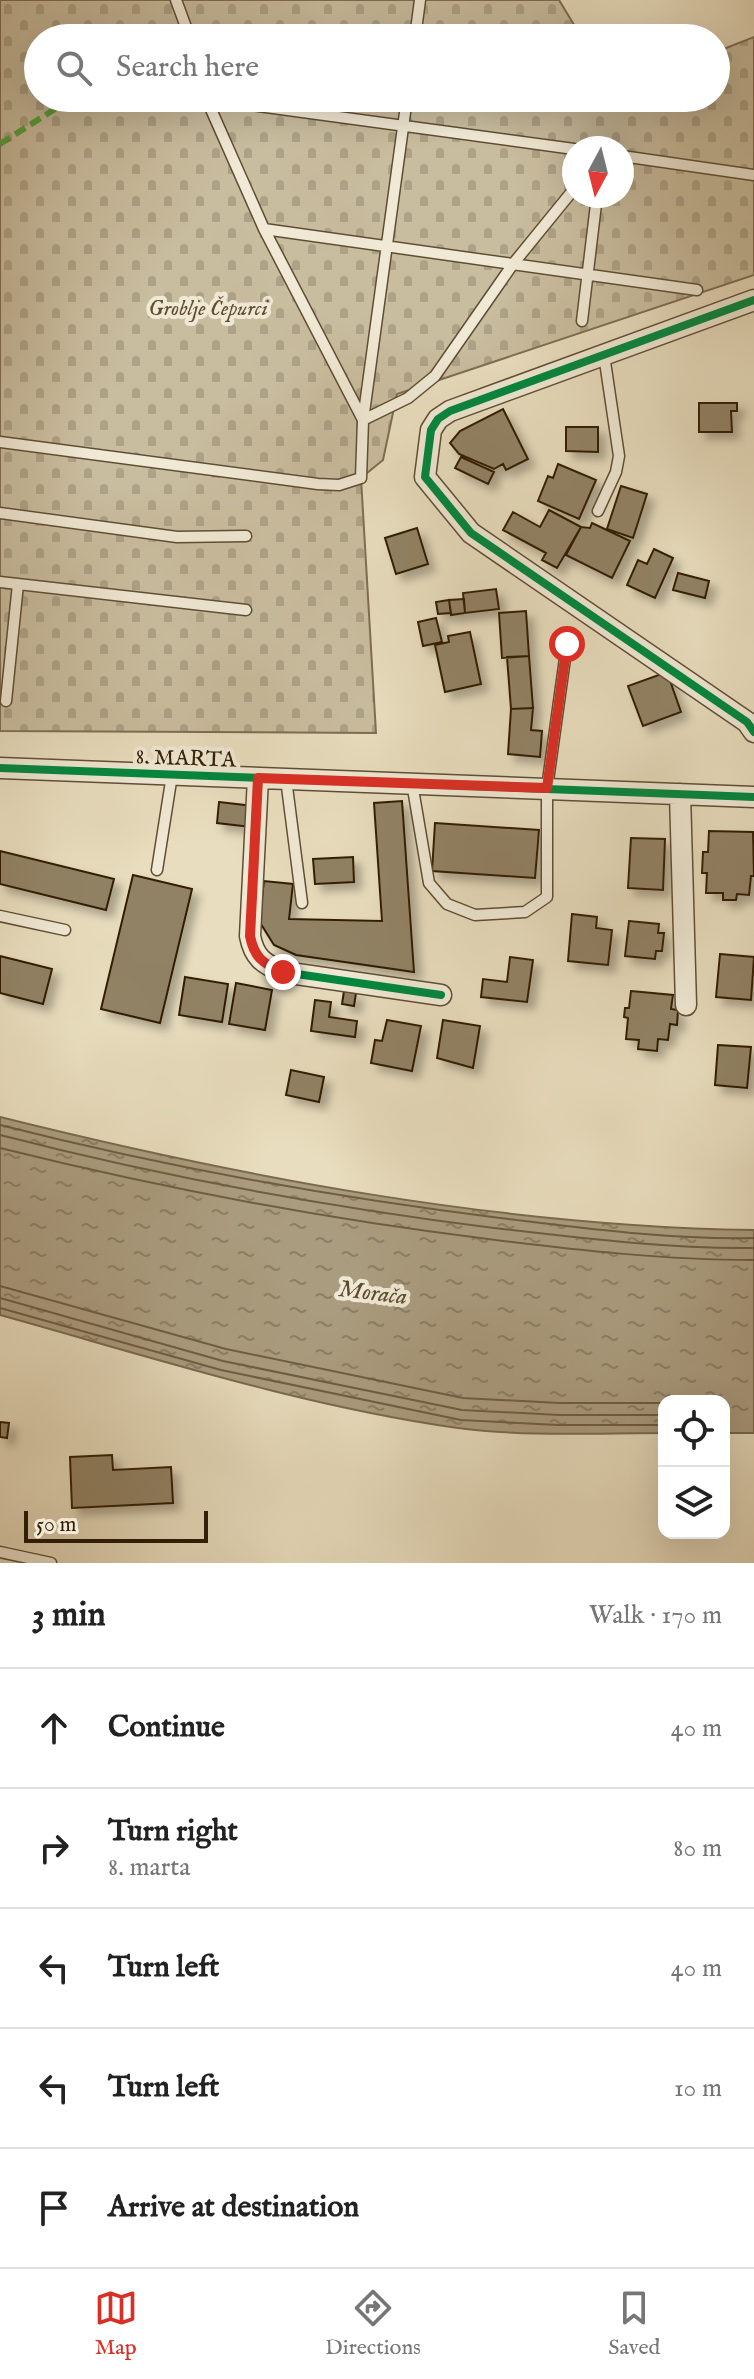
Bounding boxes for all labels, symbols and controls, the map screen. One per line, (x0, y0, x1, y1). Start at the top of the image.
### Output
search box (24, 24, 730, 112)
icon: search (52, 46, 96, 90)
text: Search here (116, 49, 259, 87)
north arrow (562, 136, 634, 208)
park label: Groblje Čepurci (148, 295, 269, 323)
route start (549, 626, 585, 662)
street label: 8. MARTA (135, 743, 238, 775)
route end (265, 954, 301, 990)
water label: Morača (337, 1274, 409, 1313)
map controls (658, 1395, 730, 1539)
button: locate (658, 1395, 730, 1467)
button: layers (658, 1467, 730, 1539)
scale bar (24, 1507, 208, 1543)
text: 50 m (36, 1511, 77, 1539)
text: 3 min (32, 1594, 106, 1637)
text: Walk · 170 m (589, 1599, 722, 1632)
icon: ahead (32, 1706, 76, 1750)
text: Continue (108, 1709, 225, 1747)
text: 40 m (671, 1712, 722, 1745)
text: Turn right (108, 1813, 238, 1851)
icon: right (32, 1826, 76, 1870)
text: 80 m (673, 1832, 722, 1865)
text: 8. marta (108, 1851, 190, 1884)
icon: left (32, 1946, 76, 1990)
text: Turn left (108, 1949, 219, 1987)
text: 40 m (671, 1952, 722, 1985)
icon: left (32, 2066, 76, 2110)
text: Turn left (108, 2069, 219, 2107)
text: 10 m (674, 2072, 722, 2105)
icon: arrive (32, 2186, 76, 2230)
text: Arrive at destination (108, 2189, 359, 2227)
tab: Map (94, 2286, 138, 2362)
tab: Directions (325, 2286, 421, 2362)
tab: Saved (608, 2286, 660, 2362)

